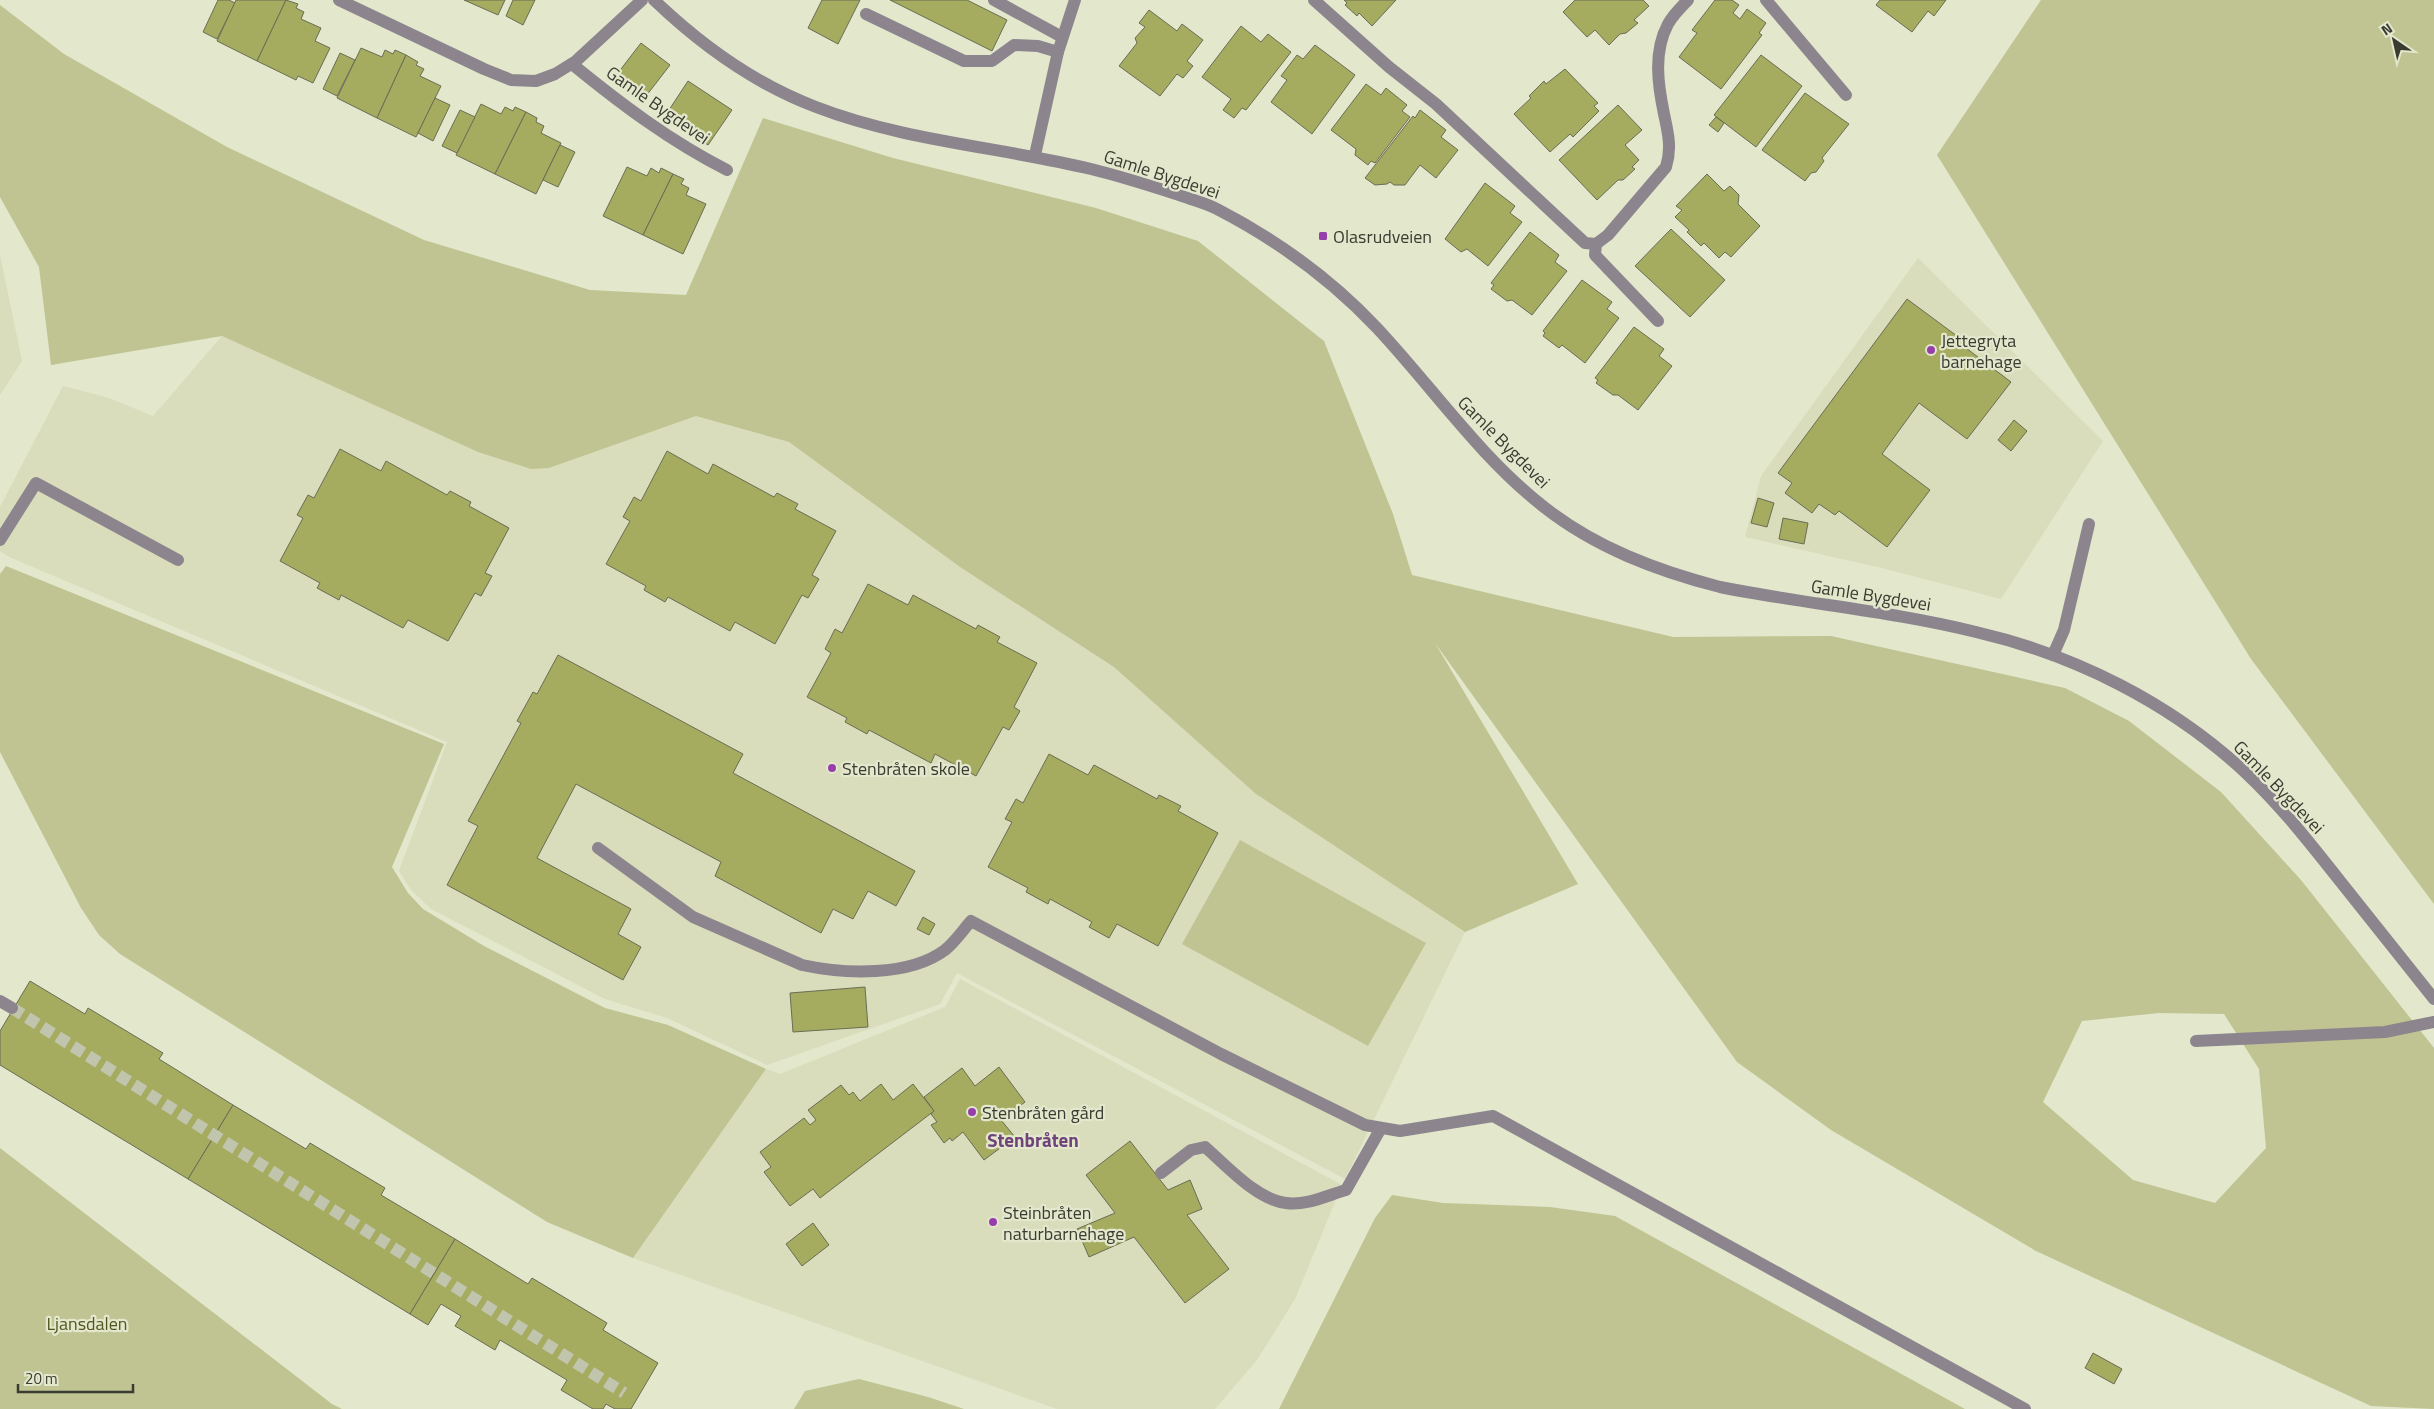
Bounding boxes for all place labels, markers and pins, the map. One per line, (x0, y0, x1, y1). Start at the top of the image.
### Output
place label: Olasrudveien (1333, 223, 1432, 250)
marker: Olasrudveien (1317, 230, 1329, 242)
place label: Jettegryta barnehage (1941, 327, 2022, 375)
marker: Jettegryta barnehage (1925, 344, 1937, 356)
place label: Stenbråten skole (842, 755, 970, 782)
marker: Stenbråten skole (826, 762, 838, 774)
place label: Stenbråten gård (982, 1099, 1104, 1126)
marker: Stenbråten gård (966, 1106, 978, 1118)
place label: Steinbråten naturbarnehage (1003, 1199, 1124, 1247)
marker: Steinbråten naturbarnehage (987, 1216, 999, 1228)

